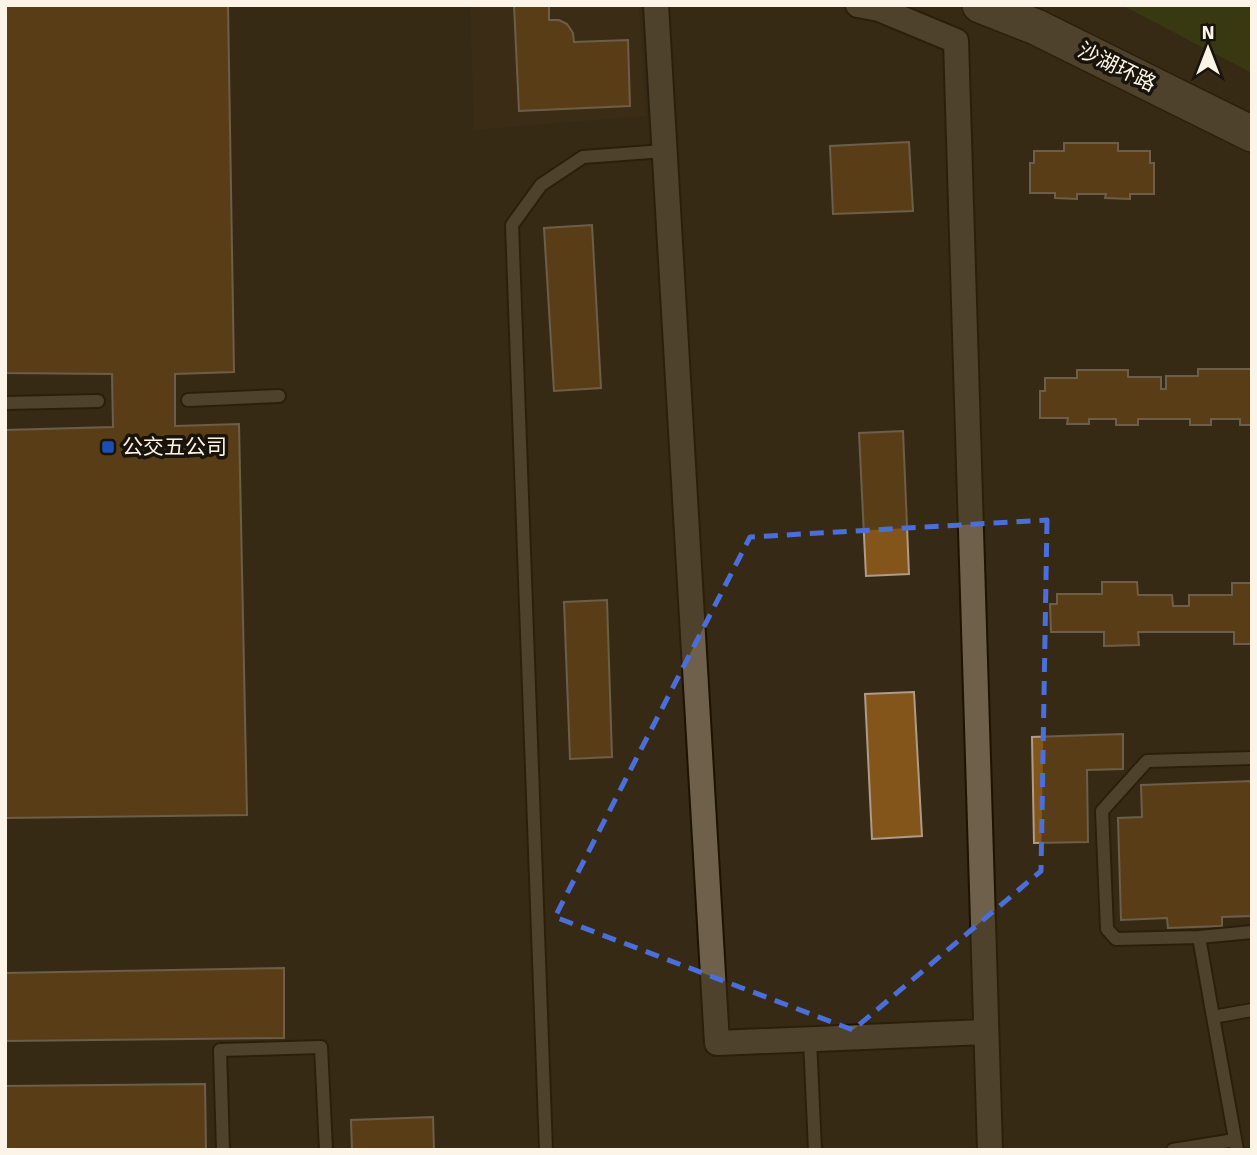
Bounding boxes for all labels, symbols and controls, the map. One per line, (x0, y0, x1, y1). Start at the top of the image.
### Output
north arrow (1173, 14, 1243, 84)
text: N (1201, 21, 1215, 45)
street label: 沙湖环路 (1074, 37, 1160, 97)
place label: 公交五公司 (122, 434, 227, 460)
marker: 公交五公司 (100, 439, 116, 455)

